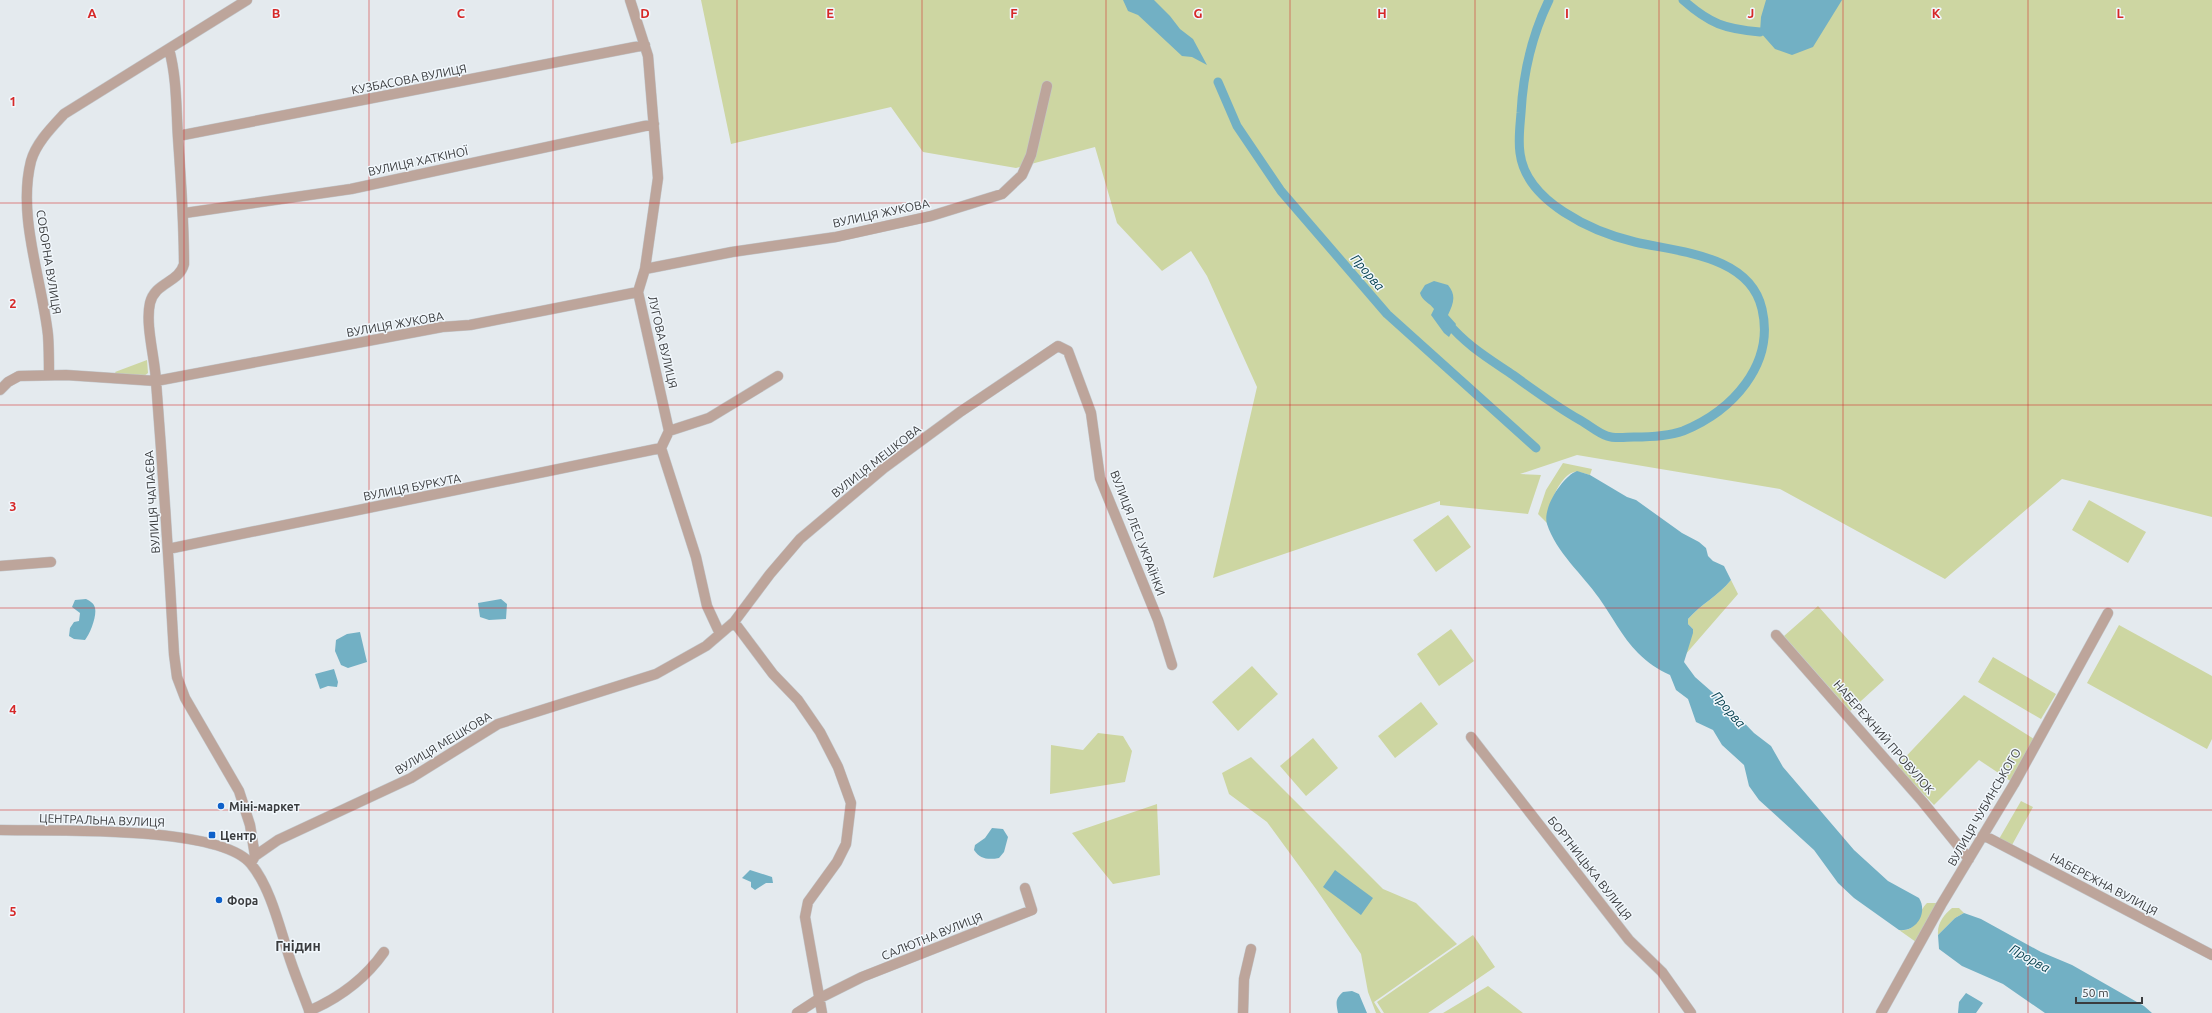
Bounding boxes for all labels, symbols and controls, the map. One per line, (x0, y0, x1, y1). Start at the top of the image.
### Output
text: A (87, 6, 97, 20)
text: B (272, 6, 281, 20)
text: C (457, 6, 466, 20)
text: D (640, 6, 650, 20)
text: E (826, 6, 834, 20)
text: F (1010, 6, 1018, 20)
text: G (1194, 6, 1203, 20)
text: H (1377, 6, 1387, 20)
text: I (1565, 6, 1569, 20)
text: J (1748, 6, 1754, 20)
text: K (1932, 6, 1941, 20)
text: L (2116, 6, 2124, 20)
street label: КУЗБАСОВА ВУЛИЦЯ (350, 61, 468, 97)
text: 1 (9, 94, 17, 108)
street label: ВУЛИЦЯ ХАТКІНОЇ (367, 144, 470, 178)
street label: ВУЛИЦЯ ЖУКОВА (832, 196, 931, 230)
street label: СОБОРНА ВУЛИЦЯ (34, 209, 64, 315)
water label: Прорва (1348, 251, 1388, 293)
street label: ЛУГОВА ВУЛИЦЯ (646, 294, 680, 390)
text: 2 (9, 296, 17, 310)
street label: ВУЛИЦЯ ЖУКОВА (345, 309, 445, 339)
street label: ВУЛИЦЯ МЕШКОВА (829, 422, 923, 500)
street label: ВУЛИЦЯ ЧАПАЄВА (142, 450, 162, 554)
street label: ВУЛИЦЯ ЛЕСІ УКРАЇНКИ (1108, 469, 1168, 597)
street label: ВУЛИЦЯ БУРКУТА (362, 471, 462, 503)
text: 3 (9, 499, 17, 513)
street label: НАБЕРЕЖНИЙ ПРОВУЛОК (1831, 678, 1937, 797)
water label: Прорва (1709, 688, 1749, 730)
text: 4 (9, 702, 17, 716)
street label: ВУЛИЦЯ МЕШКОВА (393, 709, 494, 777)
street label: ВУЛИЦЯ ЧУБИНСЬКОГО (1945, 746, 2023, 868)
place label: Міні-маркет (229, 800, 300, 813)
marker: Міні-маркет (216, 801, 226, 811)
street label: ЦЕНТРАЛЬНА ВУЛИЦЯ (39, 811, 165, 829)
street label: БОРТНИЦЬКА ВУЛИЦЯ (1546, 814, 1634, 922)
place label: Центр (220, 829, 256, 842)
marker: Центр (207, 830, 217, 840)
street label: НАБЕРЕЖНА ВУЛИЦЯ (2048, 850, 2160, 918)
place label: Фора (227, 894, 258, 907)
marker: Фора (214, 895, 224, 905)
text: 5 (9, 904, 17, 918)
street label: САЛЮТНА ВУЛИЦЯ (879, 910, 985, 962)
district label: Гнідин (275, 938, 321, 954)
water label: Прорва (2008, 941, 2052, 975)
scale bar (2076, 979, 2142, 1005)
text: 50 m (2082, 986, 2109, 999)

